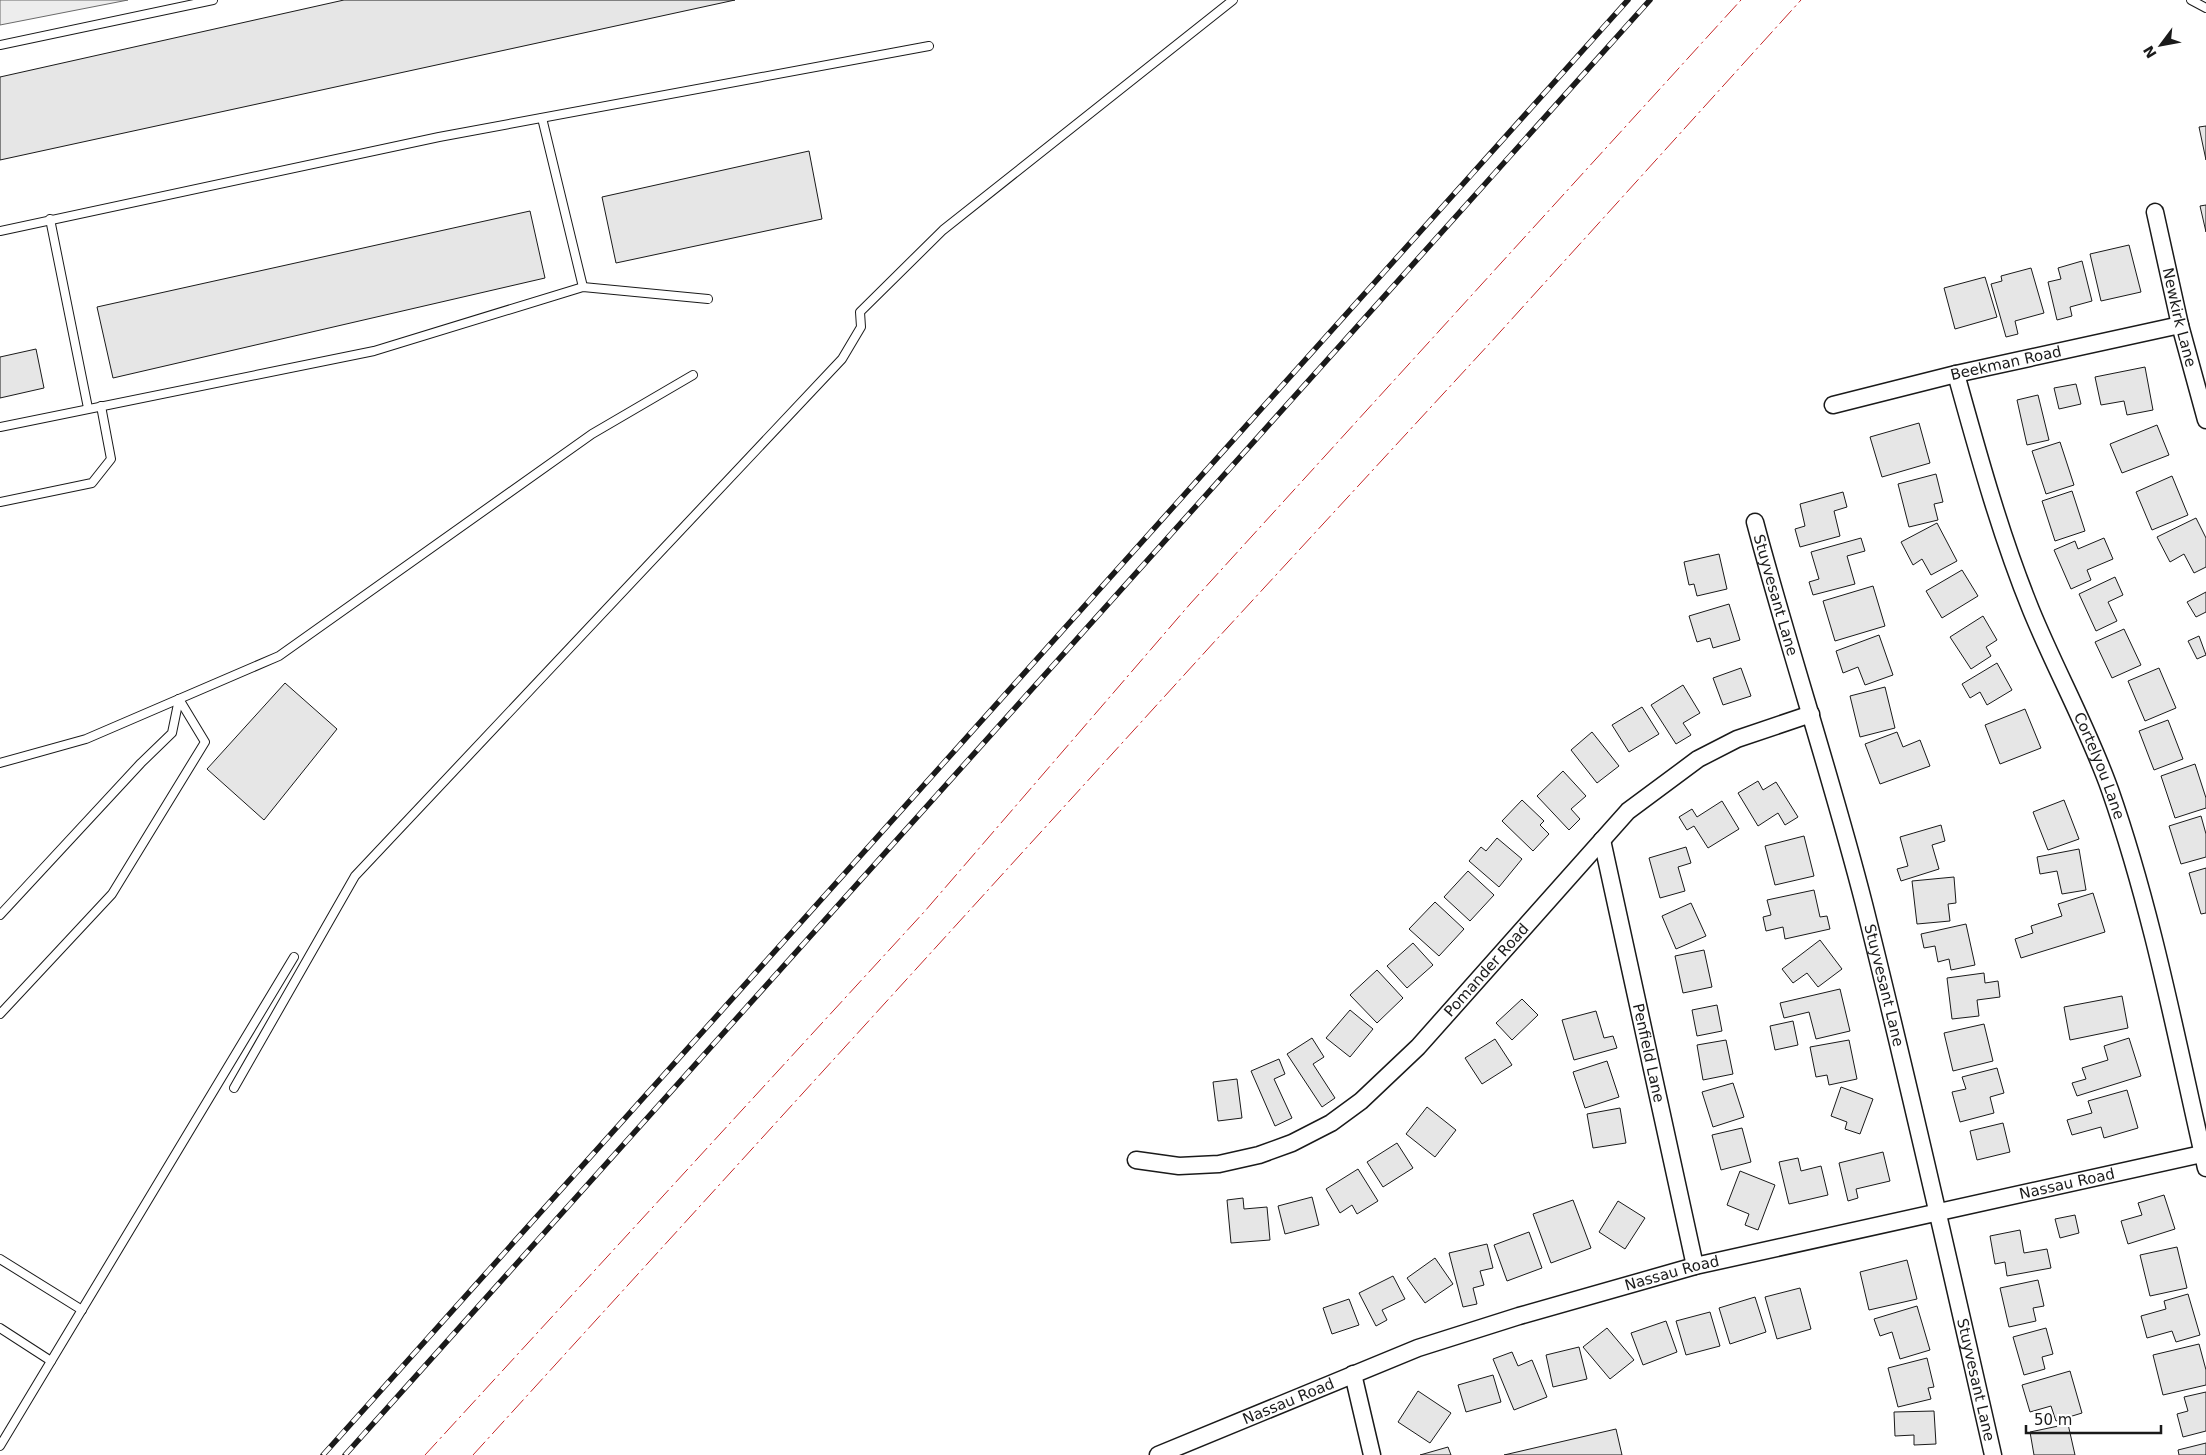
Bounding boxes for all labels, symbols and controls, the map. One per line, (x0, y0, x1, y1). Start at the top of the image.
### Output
north arrow (2136, 20, 2186, 70)
text: N (2140, 43, 2160, 61)
street label: Newkirk Lane (2159, 266, 2200, 369)
street label: Beekman Road (1948, 342, 2063, 384)
street label: Stuyvesant Lane (1750, 532, 1802, 658)
street label: Cortelyou Lane (2070, 709, 2128, 822)
street label: Pomander Road (1440, 920, 1532, 1020)
street label: Stuyvesant Lane (1860, 922, 1908, 1048)
street label: Penfield Lane (1629, 1002, 1668, 1104)
street label: Nassau Road (2018, 1164, 2116, 1203)
street label: Nassau Road (1623, 1252, 1721, 1295)
street label: Stuyvesant Lane (1953, 1317, 1999, 1443)
street label: Nassau Road (1240, 1375, 1337, 1428)
scale bar (2026, 1402, 2161, 1434)
text: 50 m (2034, 1411, 2072, 1429)

